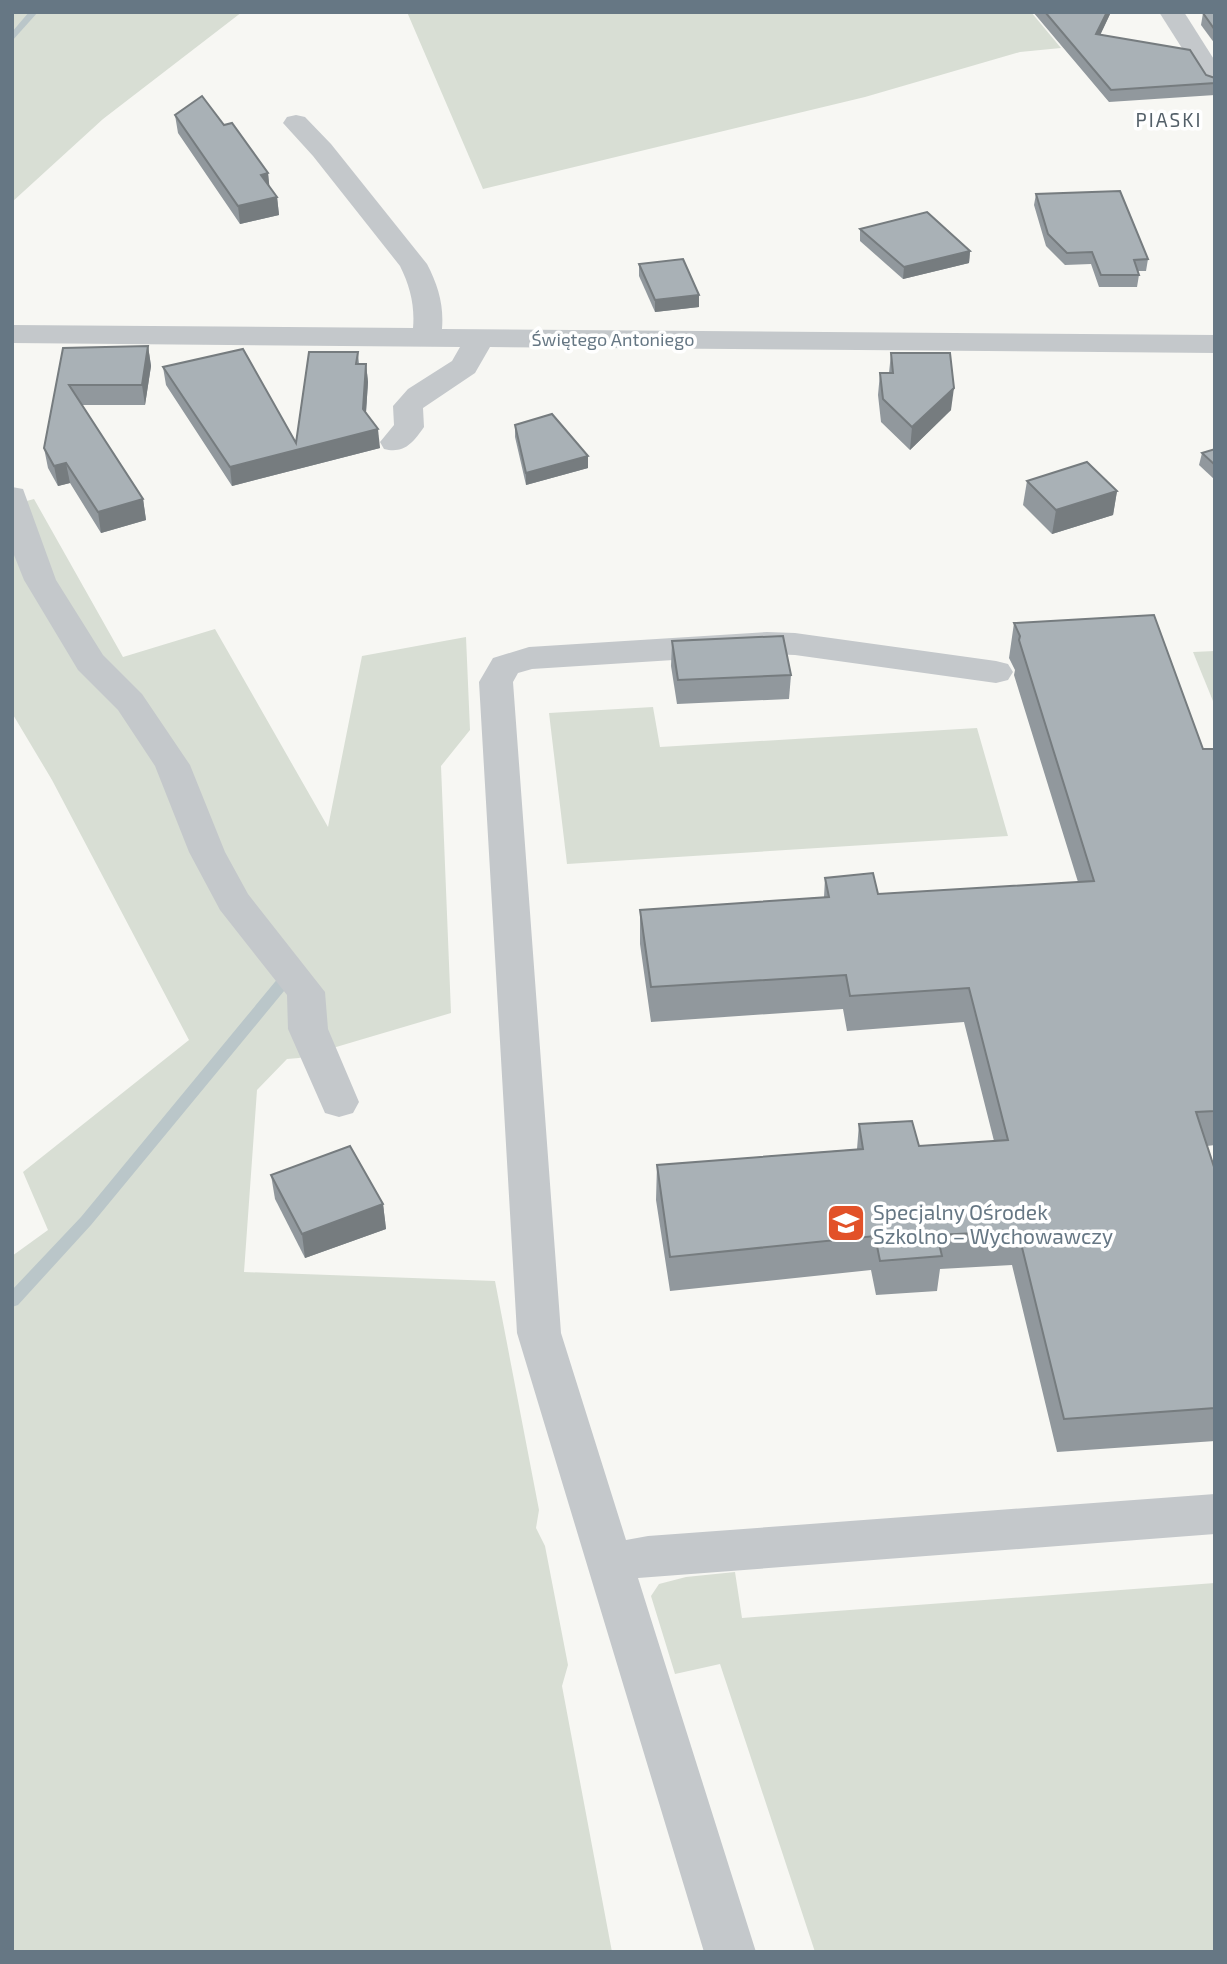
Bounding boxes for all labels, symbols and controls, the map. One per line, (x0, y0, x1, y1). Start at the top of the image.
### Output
district label: PIASKI (1136, 108, 1202, 131)
street label: Świętego Antoniego (532, 328, 694, 350)
place label: Specjalny Ośrodek Szkolno – Wychowawczy (873, 1199, 1113, 1248)
school or university icon: Specjalny Ośrodek Szkolno – Wychowawczy (825, 1202, 867, 1244)

